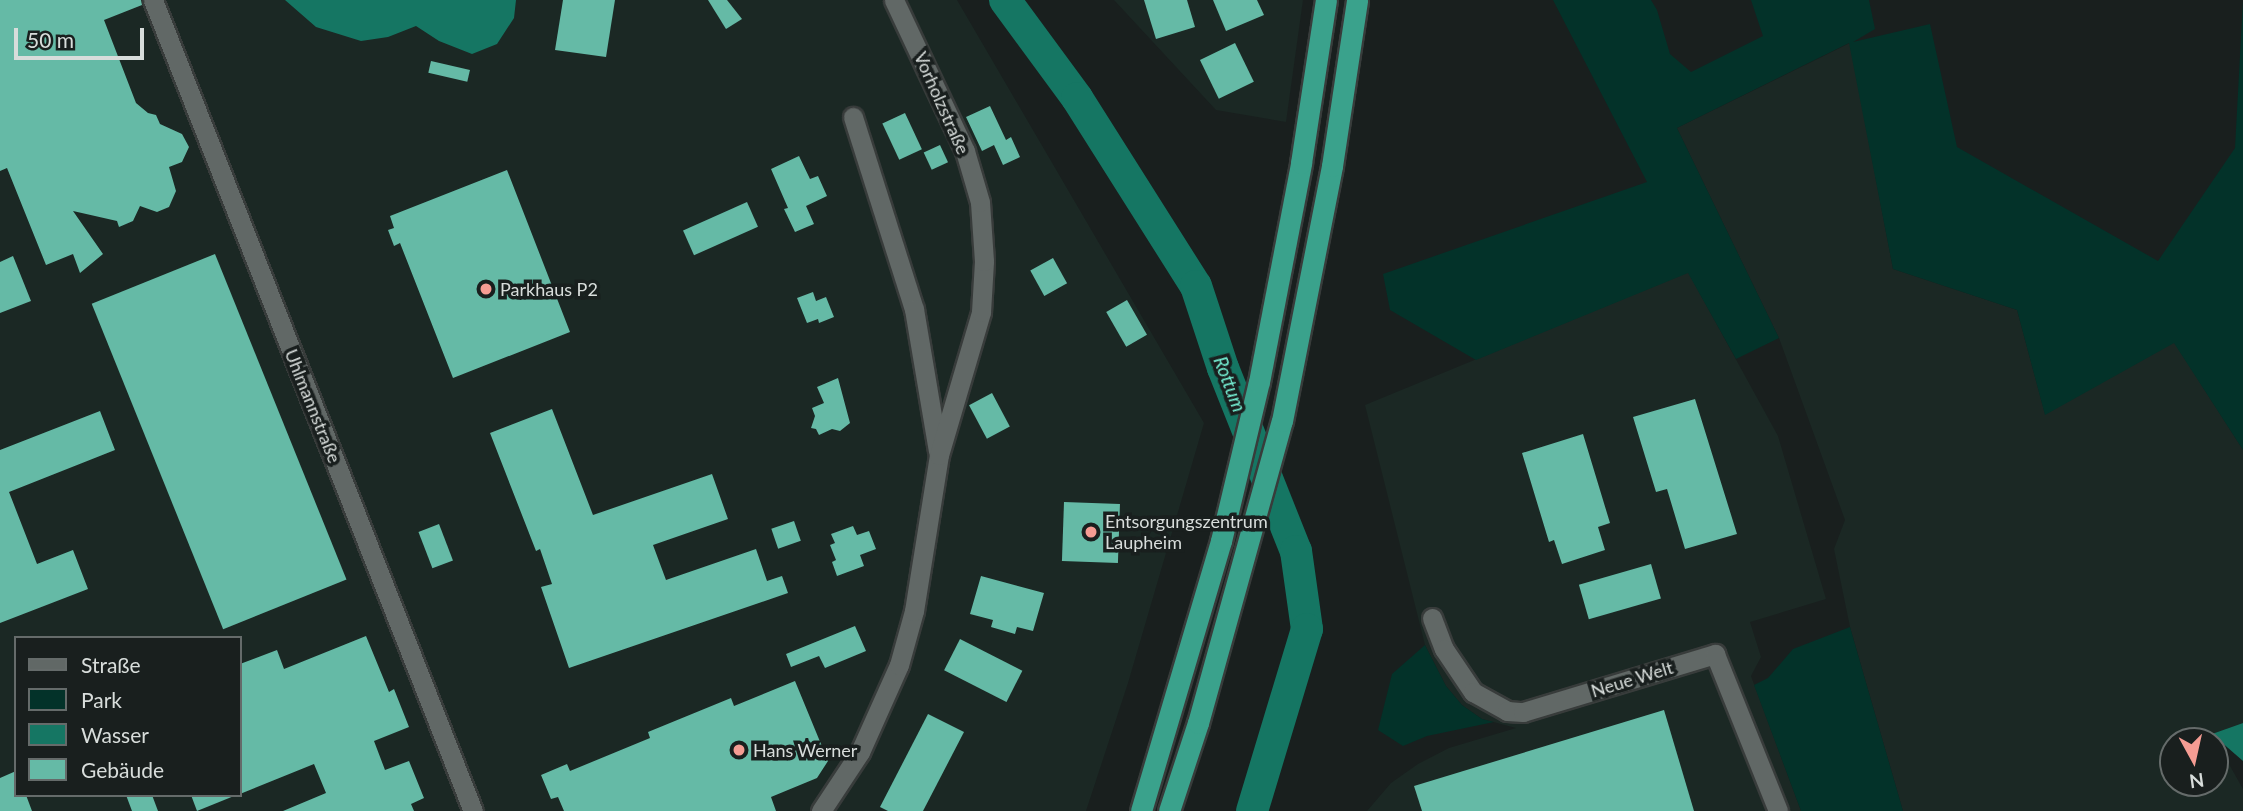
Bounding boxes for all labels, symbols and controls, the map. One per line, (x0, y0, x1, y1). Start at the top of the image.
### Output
scale bar (18, 14, 147, 58)
text: 50 m (27, 27, 74, 52)
street label: Vorholzstraße (910, 48, 974, 158)
place label: Parkhaus P2 (500, 278, 598, 300)
marker: Parkhaus P2 (478, 281, 494, 297)
street label: Uhlmannstraße (280, 346, 346, 466)
water label: Rottum (1209, 353, 1251, 415)
place label: Entsorgungszentrum Laupheim (1105, 511, 1268, 554)
marker: Entsorgungszentrum Laupheim (1083, 524, 1099, 540)
legend (14, 636, 242, 797)
text: Straße (81, 652, 141, 677)
street label: Neue Welt (1588, 656, 1676, 702)
text: Park (81, 687, 122, 712)
text: Wasser (81, 722, 149, 747)
north arrow (2159, 727, 2229, 797)
place label: Hans Werner (753, 739, 858, 761)
marker: Hans Werner (731, 742, 747, 758)
text: Gebäude (81, 757, 164, 782)
text: N (2188, 769, 2206, 794)

